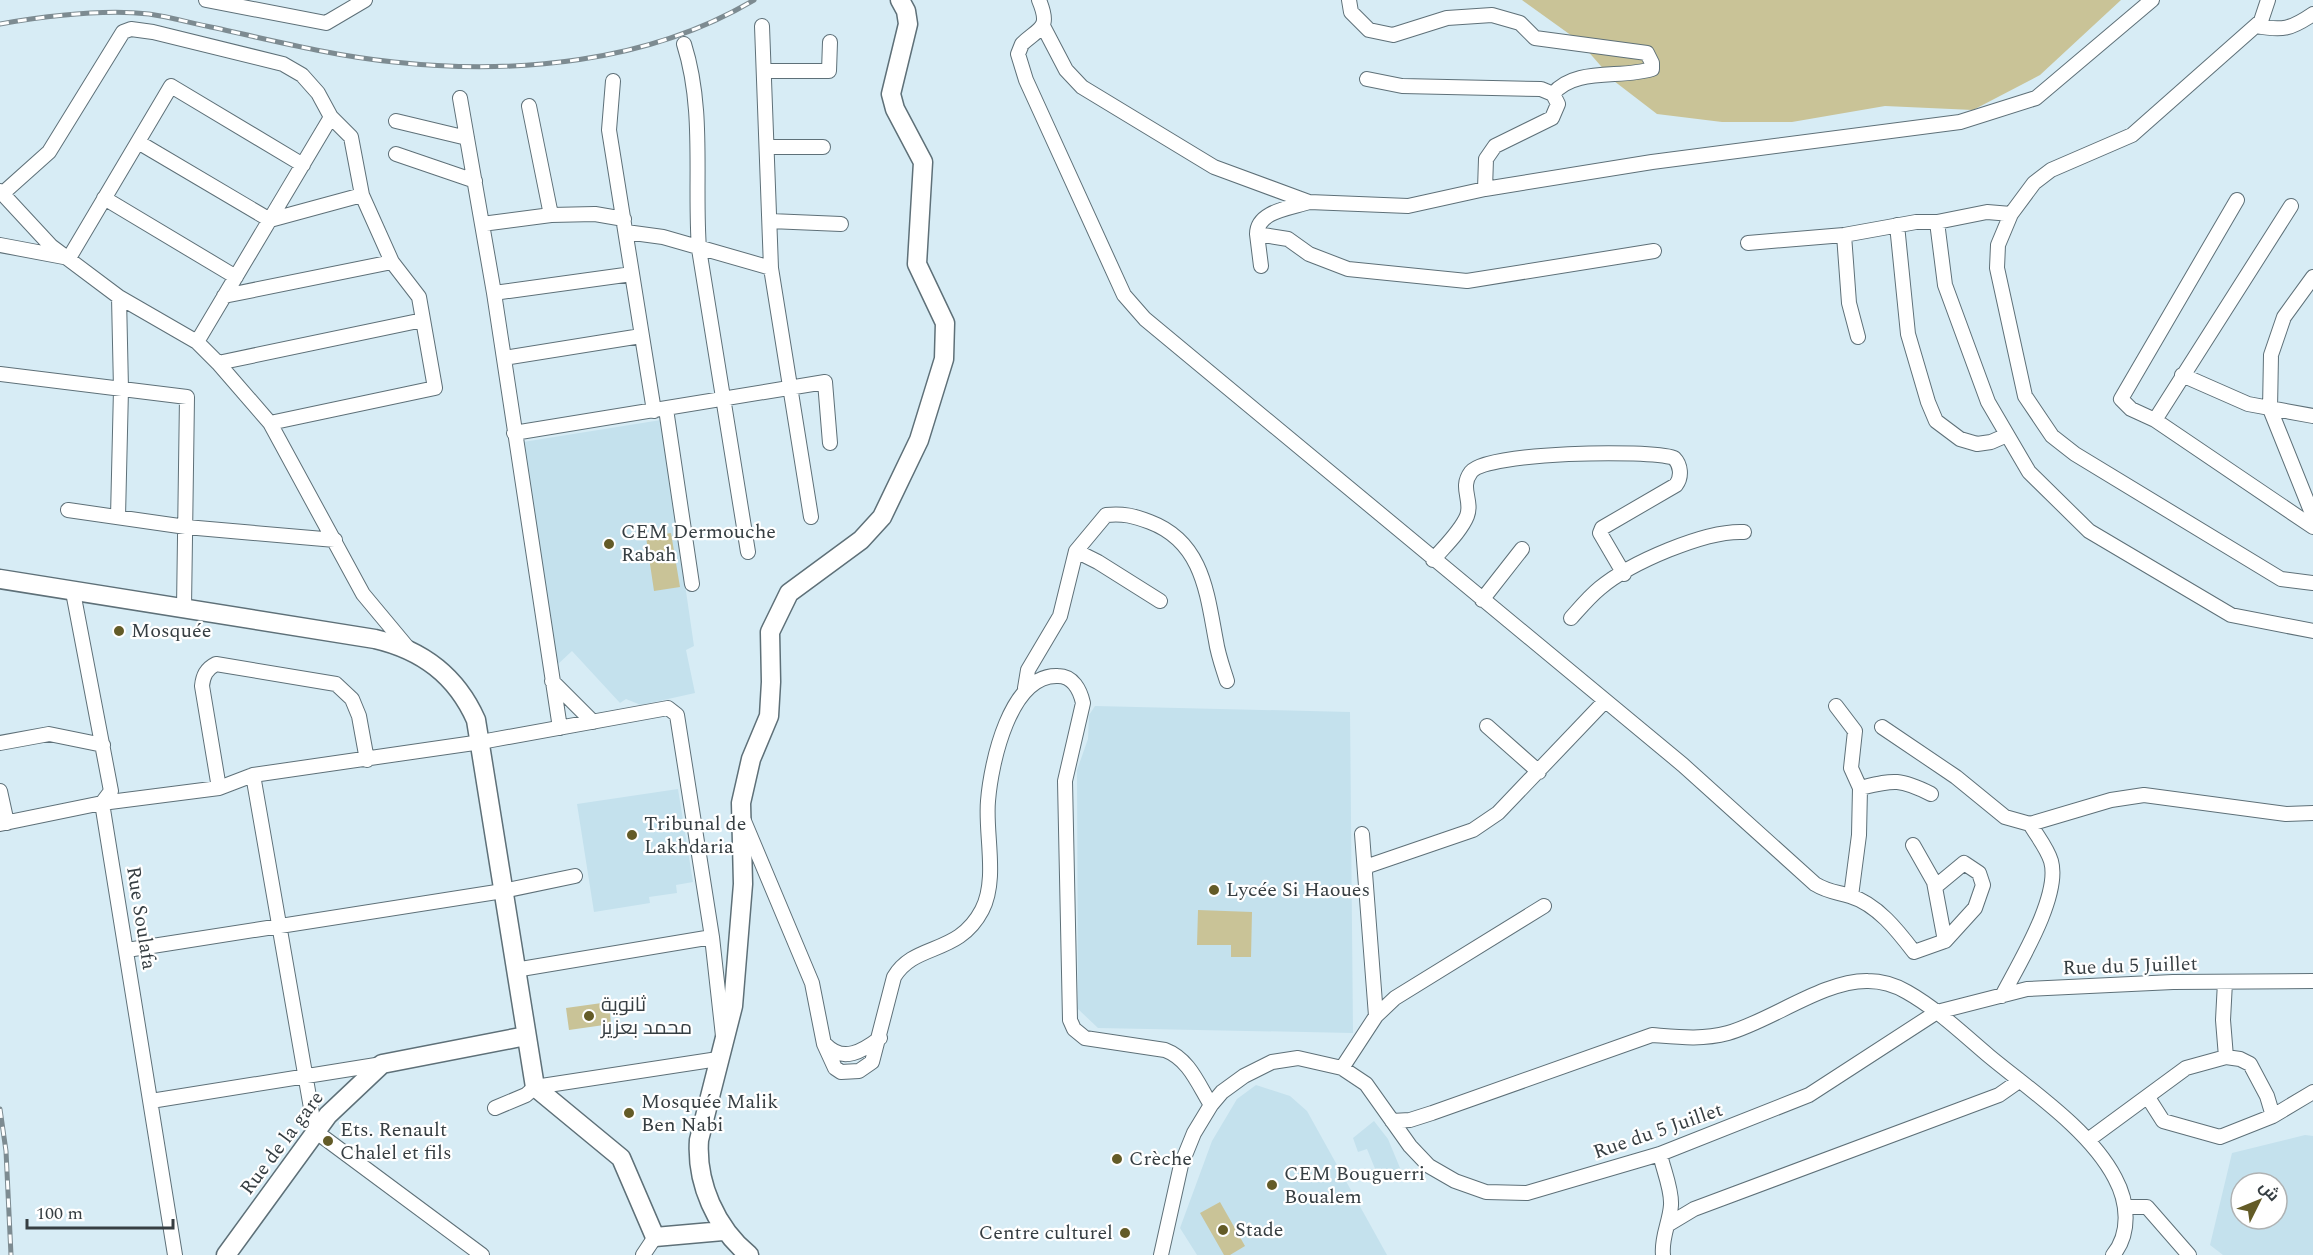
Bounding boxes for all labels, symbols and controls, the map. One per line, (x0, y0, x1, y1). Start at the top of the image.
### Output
place label: CEM Dermouche Rabah (621, 517, 776, 570)
marker: CEM Dermouche Rabah (602, 537, 616, 551)
place label: Mosquée (131, 616, 211, 646)
marker: Mosquée (112, 624, 126, 638)
place label: Tribunal de Lakhdaria (644, 809, 746, 862)
marker: Tribunal de Lakhdaria (625, 828, 639, 842)
street label: Rue Soulafa (118, 864, 164, 972)
place label: Lycée Si Haoues (1226, 875, 1370, 905)
marker: Lycée Si Haoues (1207, 883, 1221, 897)
street label: Rue du 5 Juillet (2062, 949, 2198, 983)
place label: ثانوية محمد بعزيز (600, 990, 692, 1043)
marker: ثانوية محمد بعزيز (582, 1009, 596, 1023)
street label: Rue de la gare (233, 1085, 331, 1201)
place label: Mosquée Malik Ben Nabi (641, 1087, 779, 1140)
street label: Rue du 5 Juillet (1589, 1095, 1727, 1167)
marker: Mosquée Malik Ben Nabi (622, 1106, 636, 1120)
place label: Ets. Renault Chalel et fils (340, 1115, 452, 1168)
marker: Ets. Renault Chalel et fils (321, 1134, 335, 1148)
place label: Crèche (1129, 1144, 1192, 1174)
marker: Crèche (1110, 1152, 1124, 1166)
place label: CEM Bouguerri Boualem (1284, 1159, 1425, 1212)
north arrow (2229, 1171, 2289, 1231)
text: ش (2253, 1176, 2285, 1207)
marker: CEM Bouguerri Boualem (1265, 1178, 1279, 1192)
scale bar (27, 1192, 172, 1230)
text: 100 m (36, 1200, 83, 1227)
place label: Stade (1235, 1215, 1284, 1245)
place label: Centre culturel (979, 1218, 1113, 1248)
marker: Stade (1216, 1223, 1230, 1237)
marker: Centre culturel (1118, 1226, 1132, 1240)

